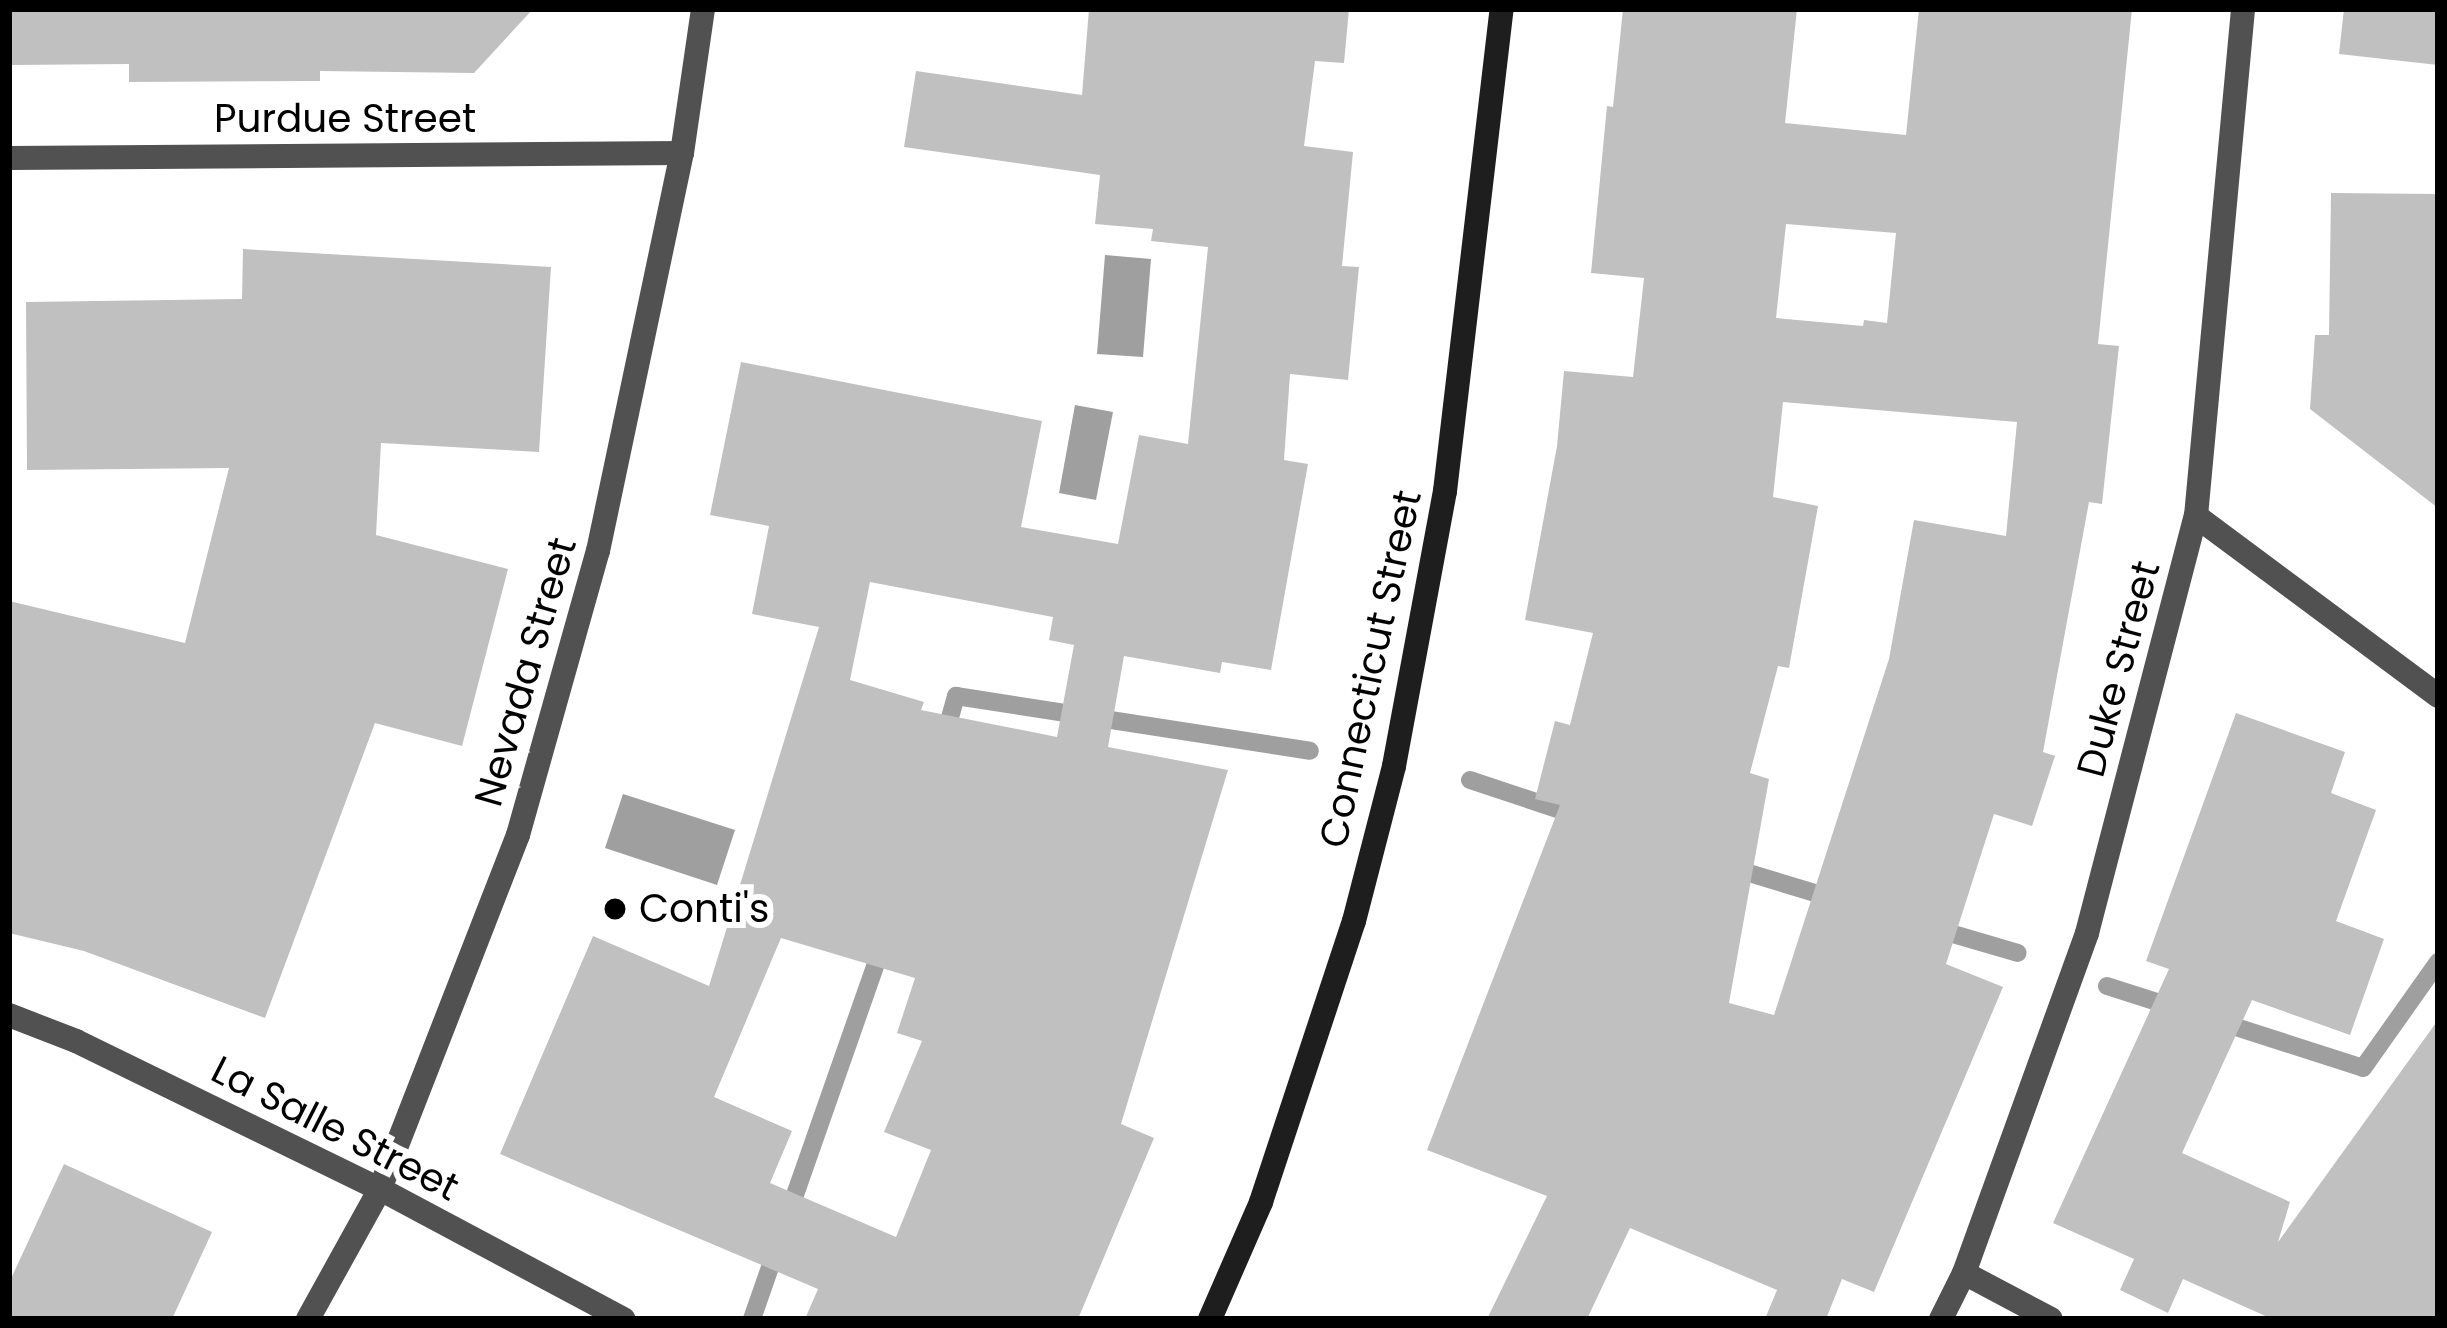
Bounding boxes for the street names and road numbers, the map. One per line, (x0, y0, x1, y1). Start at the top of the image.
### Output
street label: Purdue Street (214, 96, 476, 142)
street label: Connecticut Street (1310, 486, 1432, 852)
street label: Nevada Street (465, 532, 587, 812)
street label: Duke Street (2068, 556, 2170, 782)
street label: La Salle Street (204, 1047, 466, 1211)

